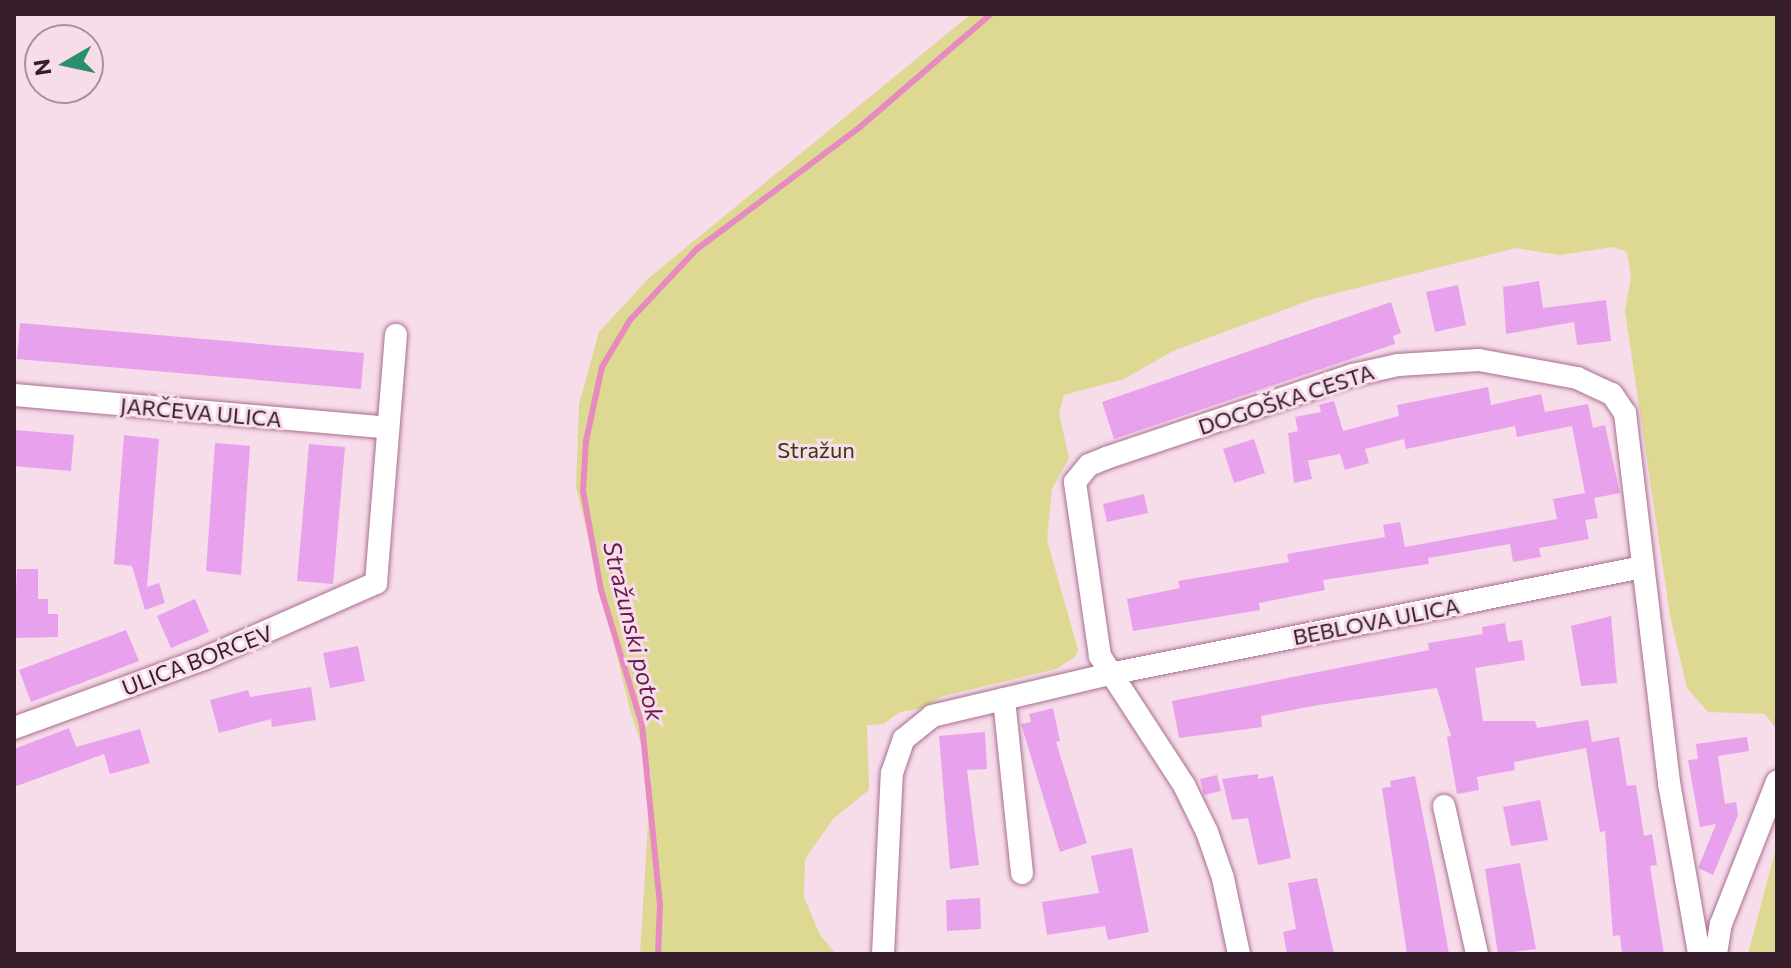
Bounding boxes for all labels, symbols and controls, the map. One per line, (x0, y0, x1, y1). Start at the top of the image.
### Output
north arrow (24, 24, 104, 104)
text: N (27, 57, 56, 78)
street label: DOGOŠKA CESTA (1195, 358, 1377, 440)
street label: JARČEVA ULICA (119, 392, 283, 432)
park label: Stražun (777, 437, 855, 463)
water label: Stražunski potok (598, 538, 670, 724)
street label: BEBLOVA ULICA (1290, 592, 1462, 650)
street label: ULICA BORCEV (118, 619, 276, 701)

